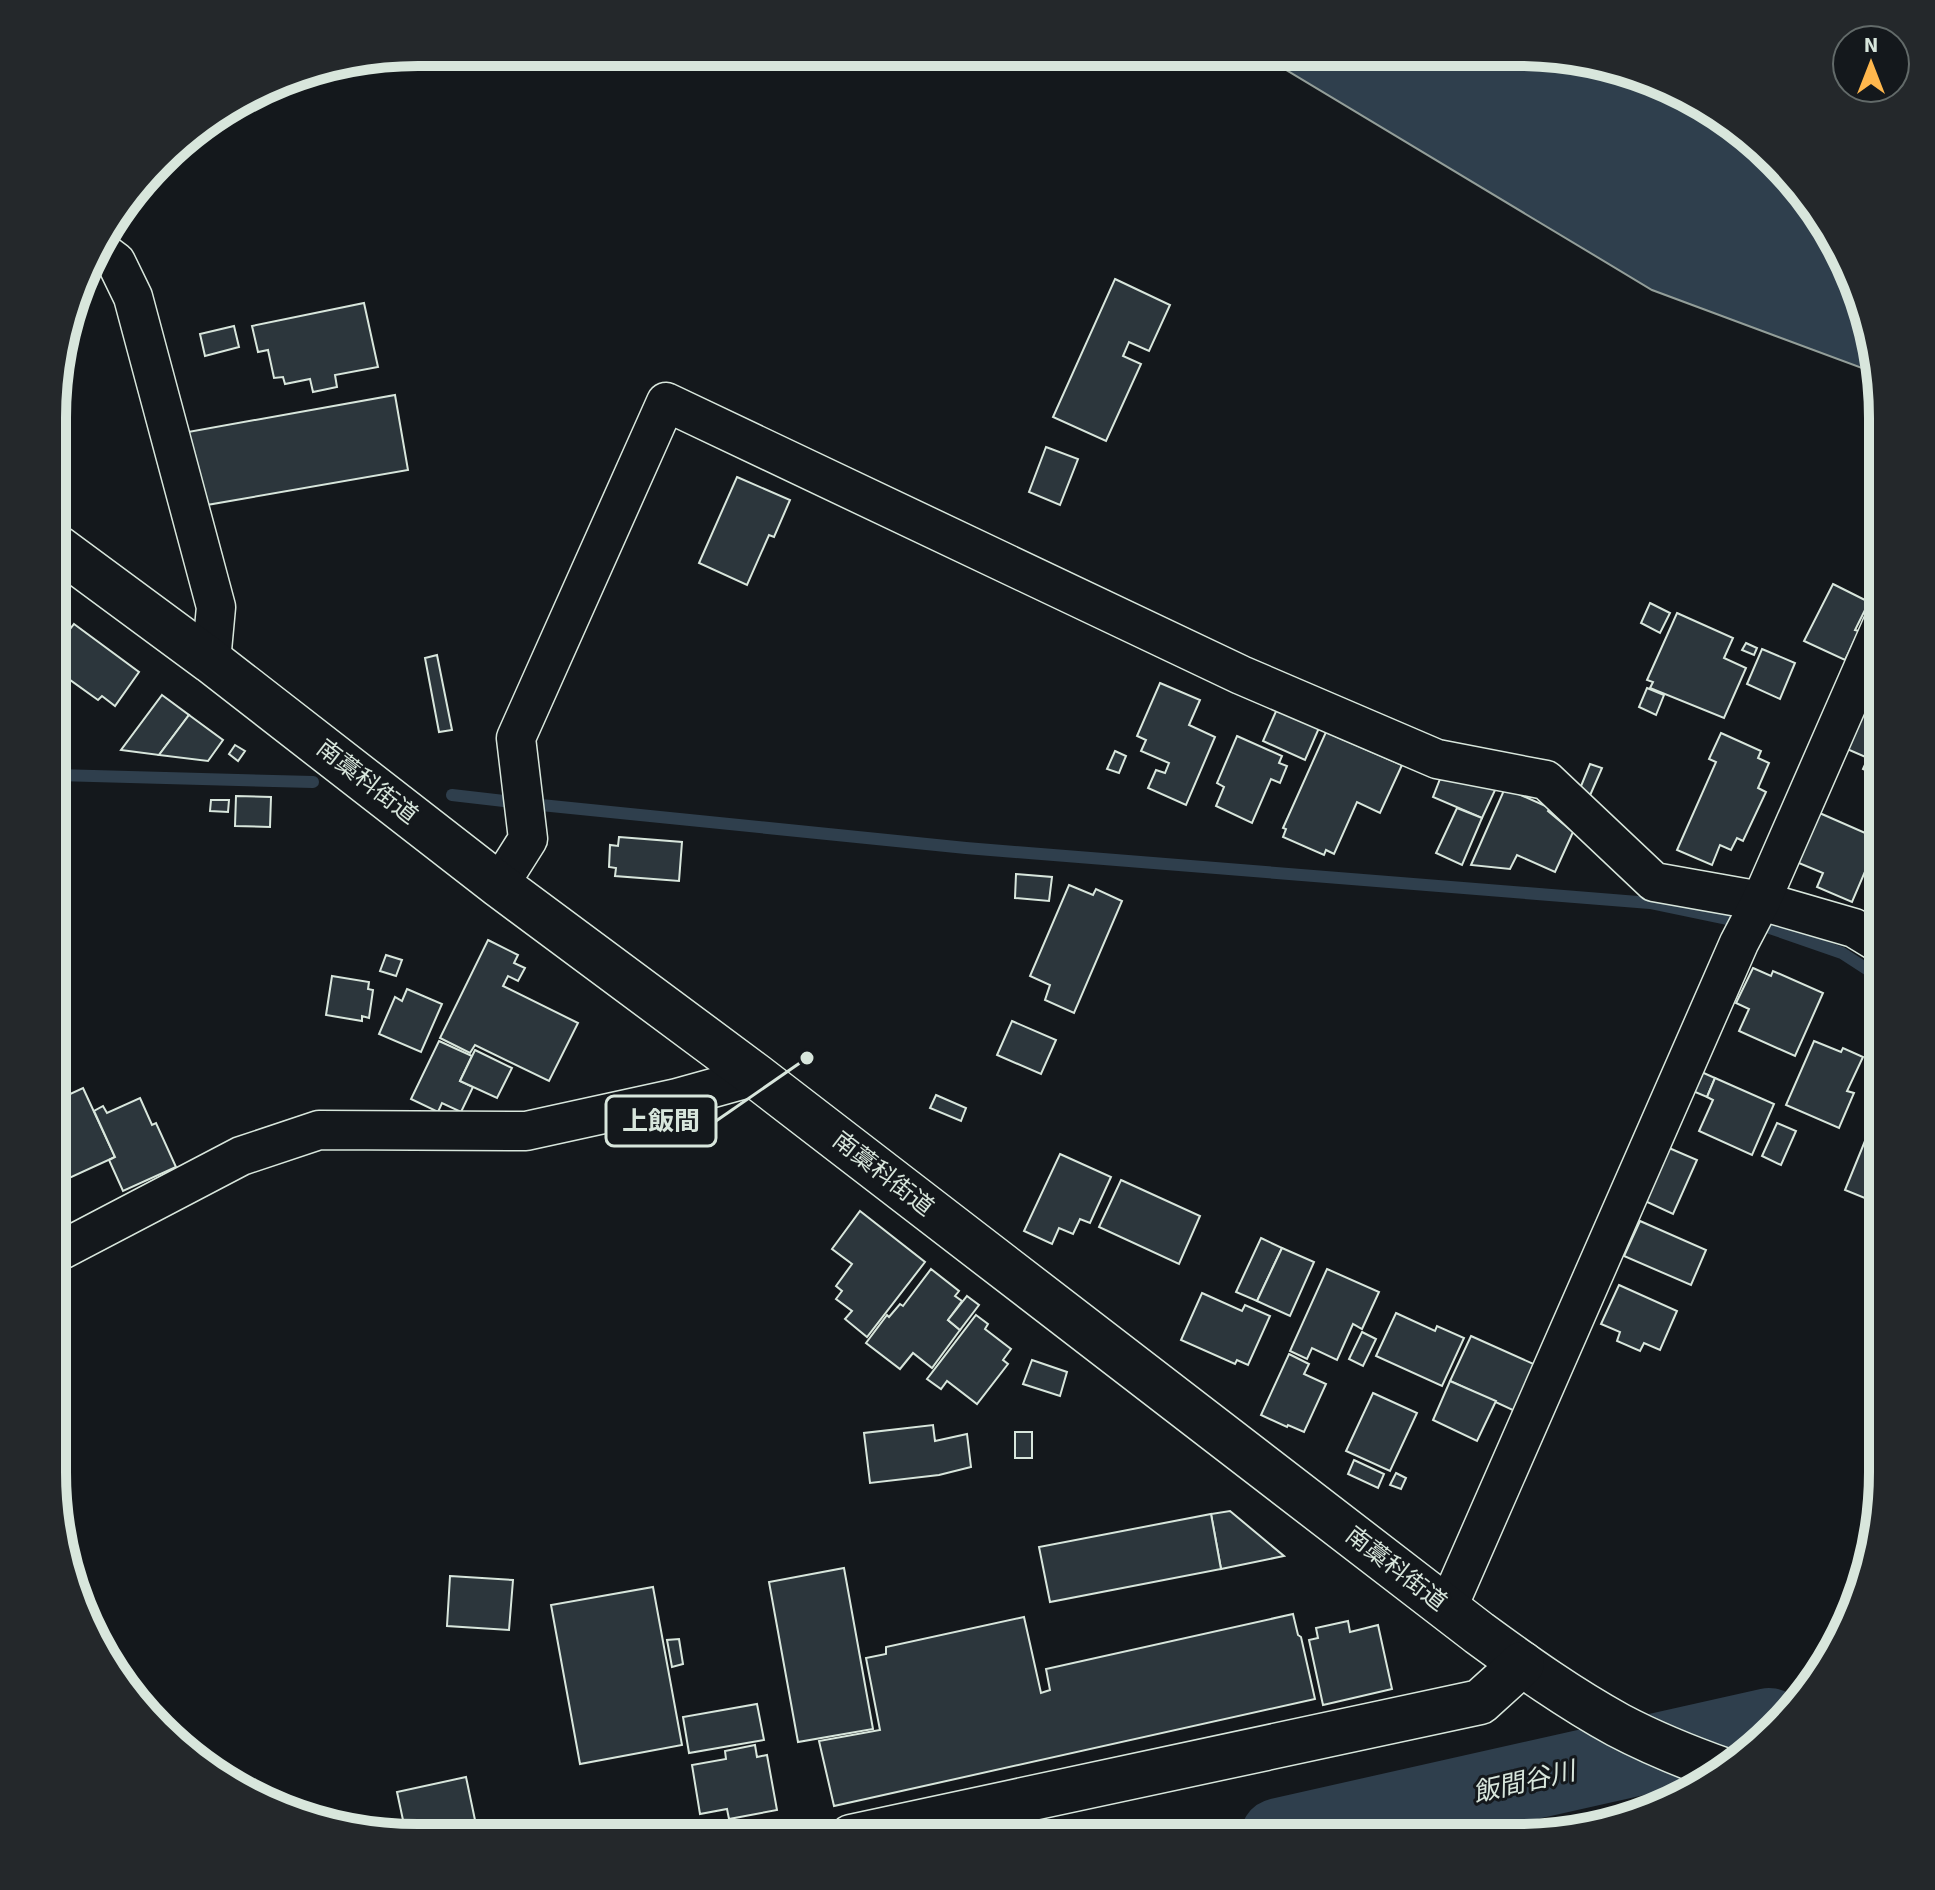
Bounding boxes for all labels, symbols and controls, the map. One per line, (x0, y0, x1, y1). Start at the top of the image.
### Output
north arrow (1831, 24, 1911, 104)
text: N (1864, 29, 1878, 61)
street label: 南藁科街道 (309, 731, 425, 833)
callout: 上飯間 (606, 1096, 716, 1146)
text: 上飯間 (622, 1103, 700, 1140)
street label: 南藁科街道 (825, 1123, 941, 1225)
street label: 南藁科街道 (1338, 1518, 1454, 1620)
water label: 飯間谷川 (1469, 1752, 1582, 1812)

